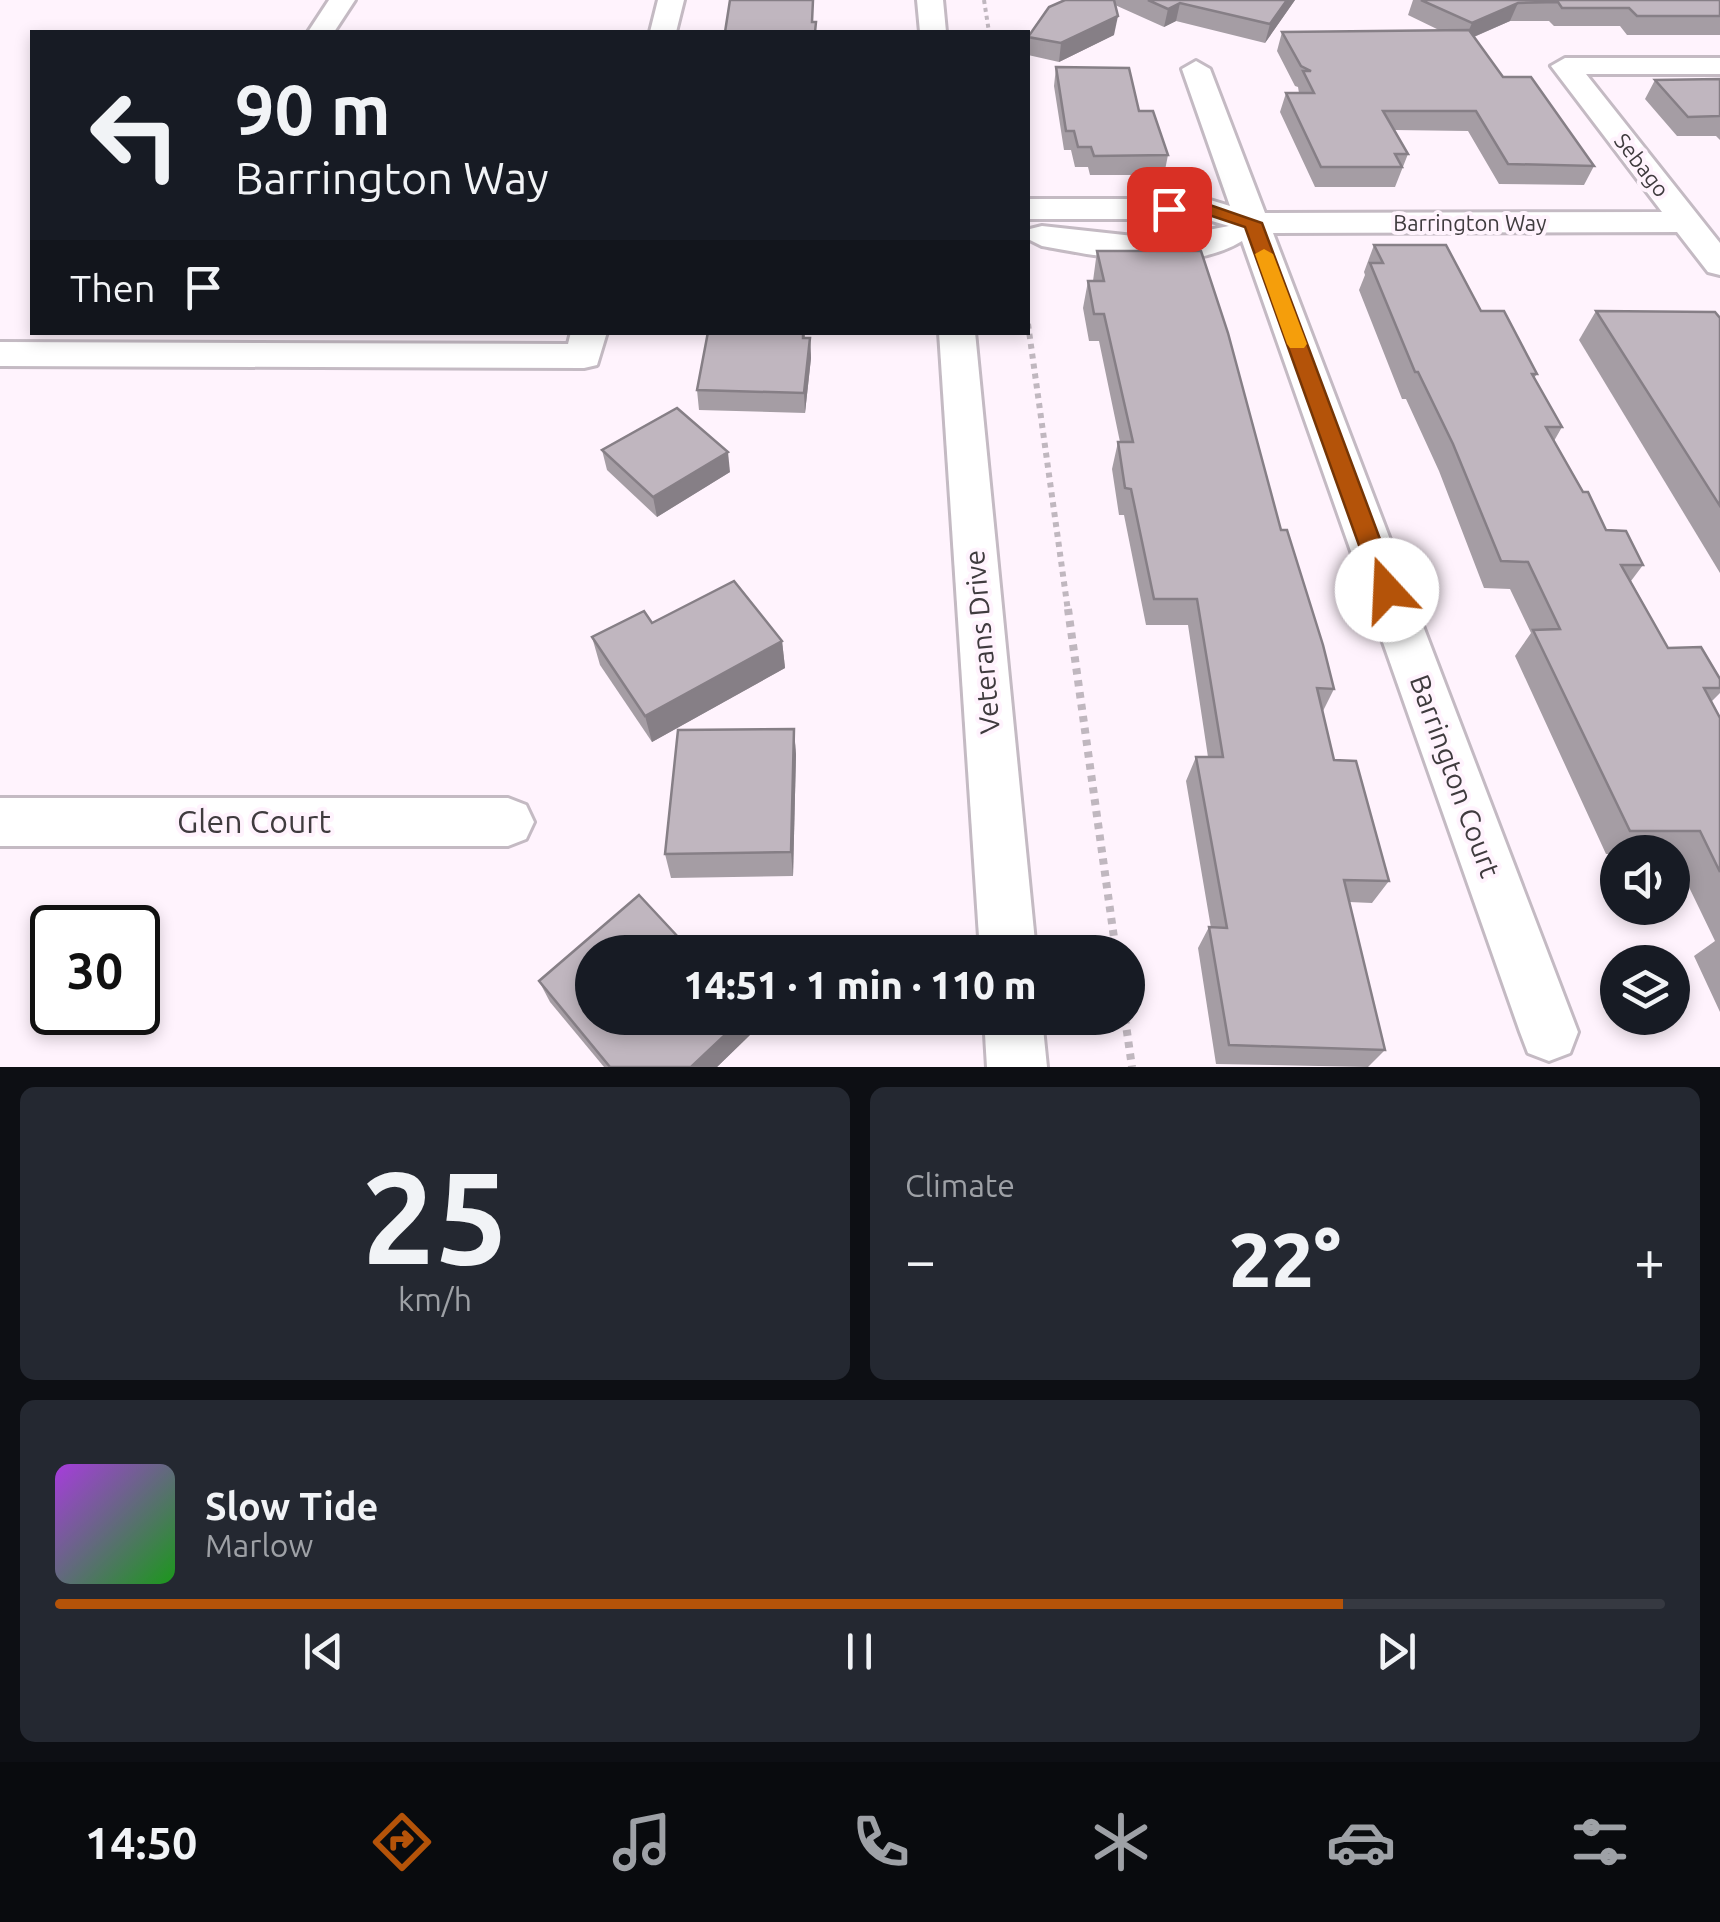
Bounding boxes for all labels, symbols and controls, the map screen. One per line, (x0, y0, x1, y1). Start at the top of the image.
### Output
icon: left (70, 70, 200, 200)
text: 90 m (235, 70, 391, 148)
street label: Sebago (1610, 128, 1675, 201)
text: Barrington Way (235, 152, 549, 203)
pin (1127, 167, 1212, 252)
icon: arrive (1142, 182, 1197, 237)
street label: Barrington Way (1393, 210, 1547, 235)
icon: arrive (176, 260, 231, 315)
text: Then (70, 267, 156, 309)
position arrow (1335, 538, 1439, 642)
street label: Veterans Drive (958, 549, 1005, 735)
street label: Barrington Court (1404, 670, 1506, 881)
street label: Glen Court (177, 803, 331, 839)
map controls (1600, 835, 1690, 1035)
button: sound (1600, 835, 1690, 925)
speed limit sign: 30 (30, 905, 160, 1035)
button: layers (1600, 945, 1690, 1035)
text: 14:51 · 1 min · 110 m (683, 964, 1037, 1006)
text: 25 (362, 1143, 508, 1289)
text: Climate (905, 1167, 1015, 1203)
text: 22° (1229, 1217, 1341, 1301)
text: − (905, 1229, 936, 1290)
text: + (1634, 1229, 1665, 1290)
text: km/h (398, 1281, 472, 1317)
text: Slow Tide (205, 1485, 378, 1527)
text: Marlow (205, 1527, 313, 1563)
icon: previous (296, 1624, 351, 1679)
icon: pause (832, 1624, 887, 1679)
icon: next (1369, 1624, 1424, 1679)
icon: directions (367, 1807, 437, 1877)
icon: music (607, 1807, 677, 1877)
icon: phone (846, 1807, 916, 1877)
icon: climate (1086, 1807, 1156, 1877)
icon: car (1326, 1807, 1396, 1877)
icon: filters (1565, 1807, 1635, 1877)
text: 14:50 (85, 1817, 197, 1868)

